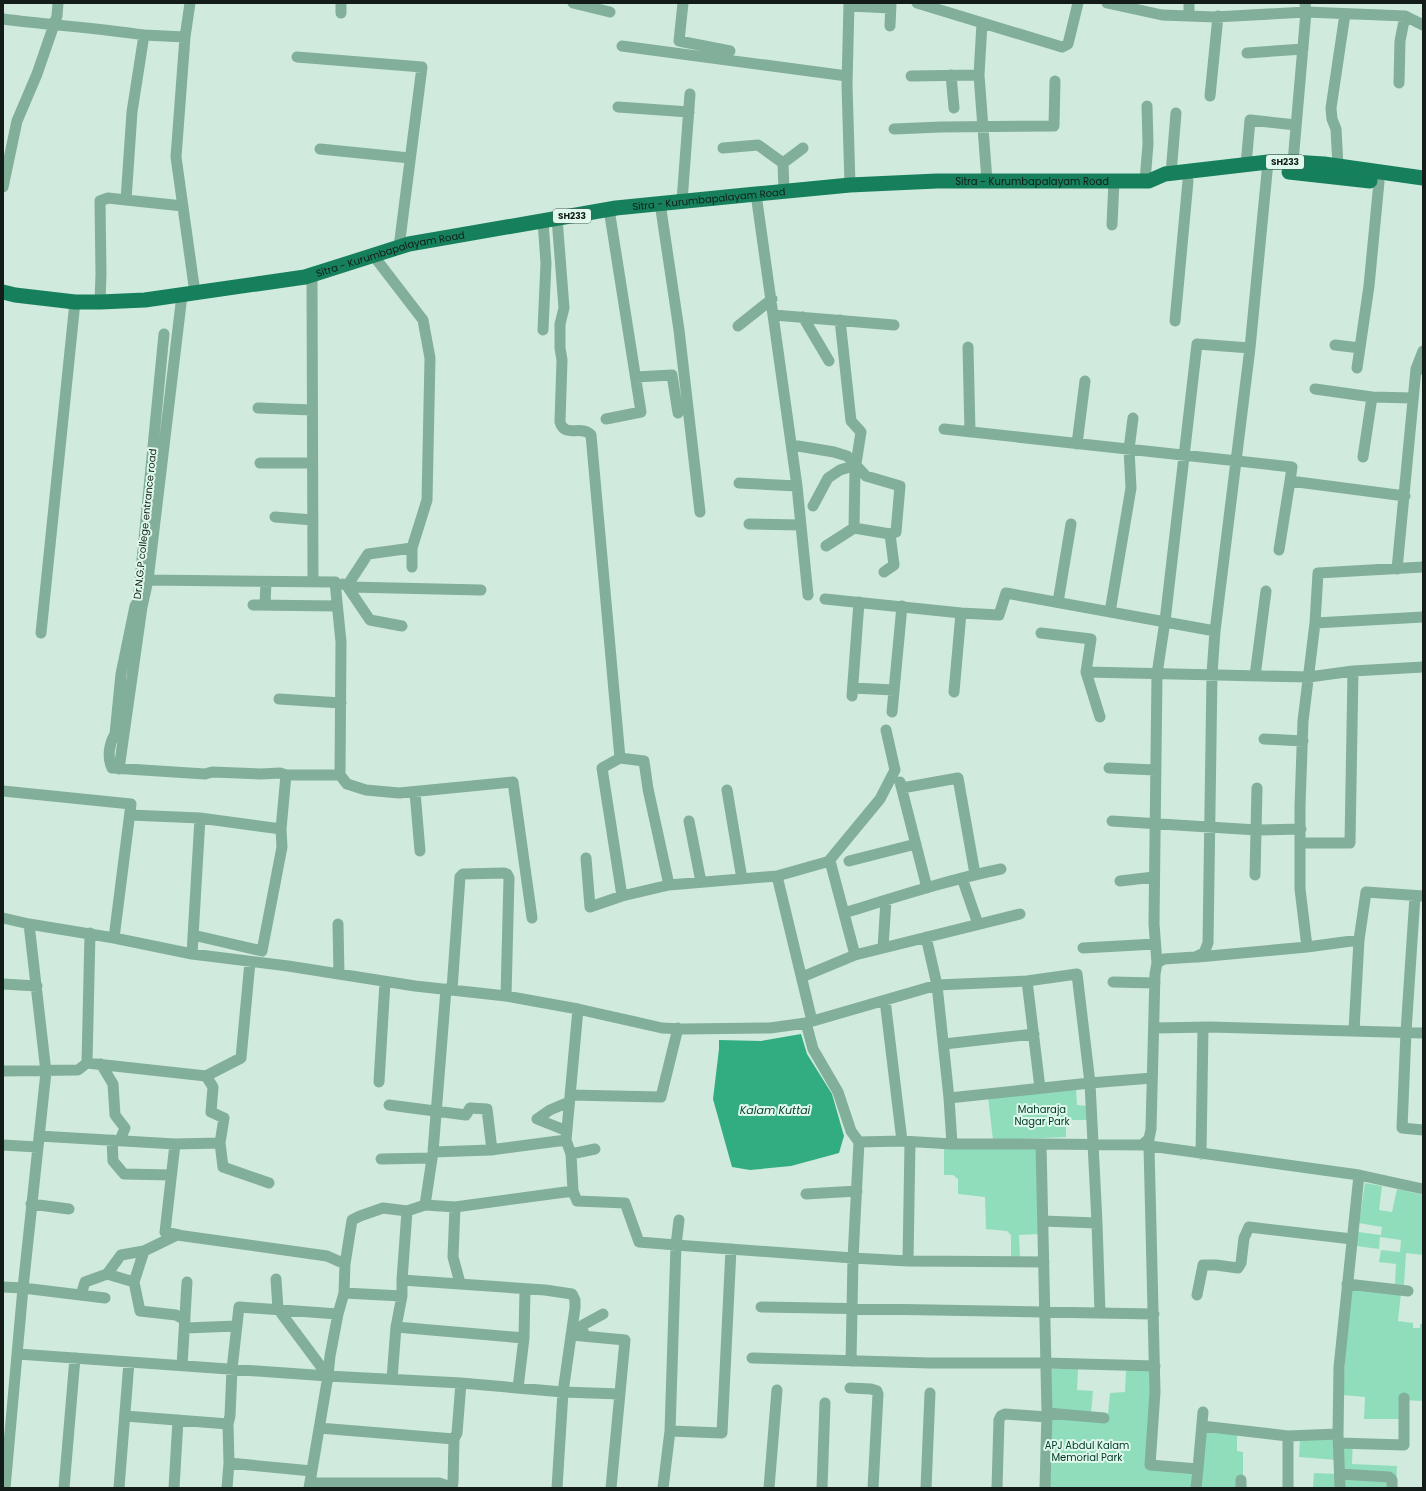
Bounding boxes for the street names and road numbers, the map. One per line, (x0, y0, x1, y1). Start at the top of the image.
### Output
road number: SH233 (1266, 155, 1304, 169)
street label: Sitra - Kurumbapalayam Road (955, 174, 1109, 189)
street label: Sitra - Kurumbapalayam Road (632, 184, 786, 214)
road number: SH233 (553, 209, 591, 223)
street label: Sitra - Kurumbapalayam Road (314, 227, 466, 281)
street label: Dr.N.G.P college entrance road (130, 448, 160, 600)

